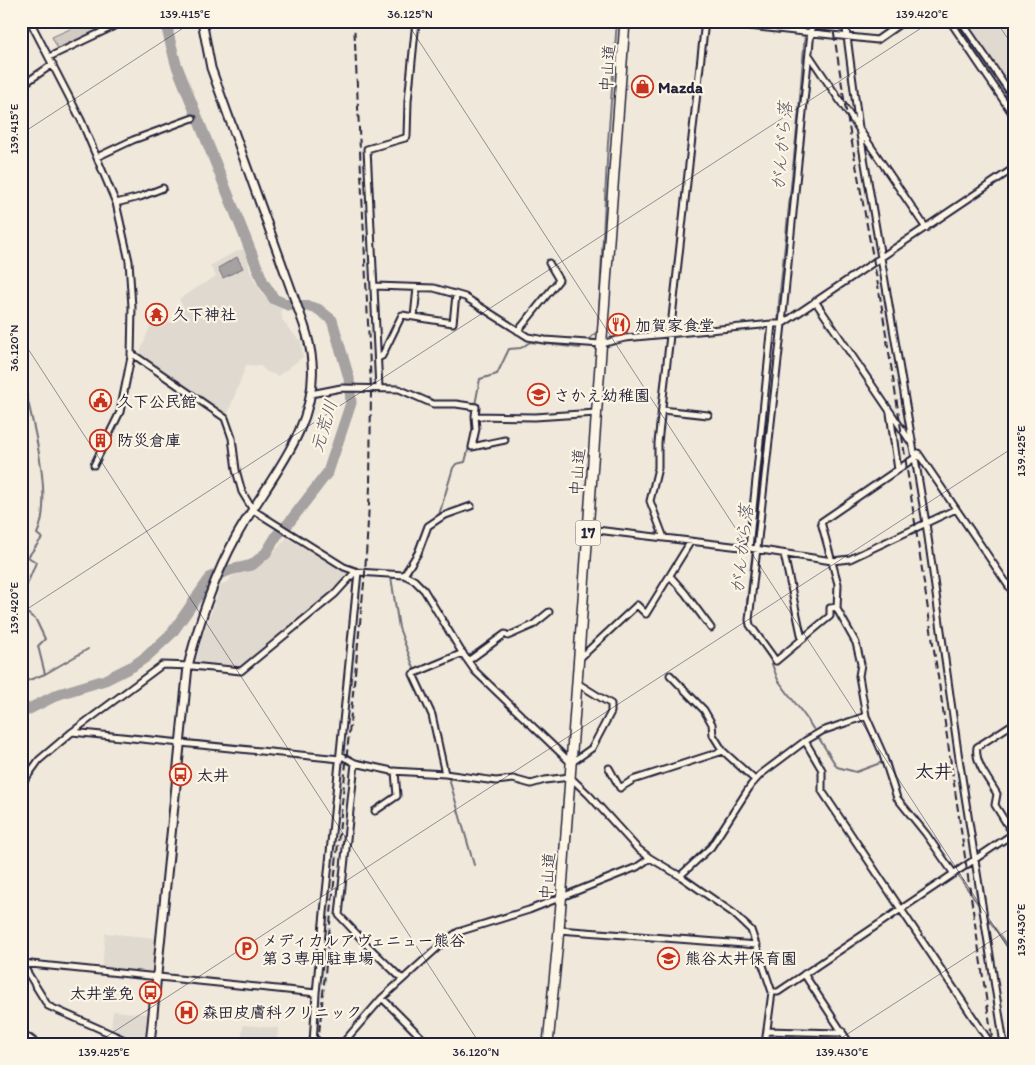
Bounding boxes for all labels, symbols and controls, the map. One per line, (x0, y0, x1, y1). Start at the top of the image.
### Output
text: 139.415°E (160, 7, 211, 21)
text: 36.125°N (387, 7, 433, 21)
text: 139.420°E (896, 7, 949, 21)
street label: 中山道 (596, 43, 619, 93)
shop icon: Mazda (630, 75, 654, 99)
place label: Mazda (658, 78, 703, 97)
water label: がんがら落 (767, 98, 797, 192)
text: 139.415°E (7, 103, 21, 154)
temple icon: 久下神社 (144, 302, 168, 326)
place label: 久下神社 (172, 305, 236, 324)
restaurant icon: 加賀家食堂 (607, 313, 631, 337)
place label: 加賀家食堂 (635, 316, 715, 335)
text: 36.120°N (7, 325, 21, 371)
school or university icon: さかえ幼稚園 (526, 383, 550, 407)
place label: さかえ幼稚園 (554, 386, 650, 405)
public building icon: 久下公民館 (89, 389, 113, 413)
place label: 久下公民館 (117, 392, 197, 411)
water label: 元荒川 (306, 397, 342, 455)
text: 139.425°E (1014, 425, 1028, 477)
building icon: 防災倉庫 (89, 428, 113, 452)
place label: 防災倉庫 (117, 431, 181, 450)
street label: 中山道 (566, 447, 589, 497)
water label: がんがら落 (726, 501, 758, 595)
road number: 17 (576, 520, 600, 546)
text: 139.420°E (7, 581, 21, 634)
district label: 太井 (915, 760, 953, 783)
bus stop icon: 太井 (169, 763, 193, 787)
place label: 太井 (197, 766, 229, 785)
street label: 中山道 (536, 851, 559, 901)
text: 139.430°E (1014, 903, 1028, 956)
place label: メディカルアヴェニュー熊谷 第３専用駐車場 (262, 931, 466, 968)
parking icon: メディカルアヴェニュー熊谷 第３専用駐車場 (234, 937, 258, 961)
school or university icon: 熊谷太井保育園 (657, 946, 681, 970)
place label: 熊谷太井保育園 (685, 949, 797, 968)
bus stop icon: 太井堂免 (138, 981, 162, 1005)
place label: 太井堂免 (70, 984, 134, 1003)
hospital icon: 森田皮膚科クリニック (174, 1000, 198, 1024)
place label: 森田皮膚科クリニック (202, 1003, 362, 1022)
text: 139.425°E (78, 1045, 130, 1059)
text: 36.120°N (453, 1045, 499, 1059)
text: 139.430°E (816, 1045, 869, 1059)

